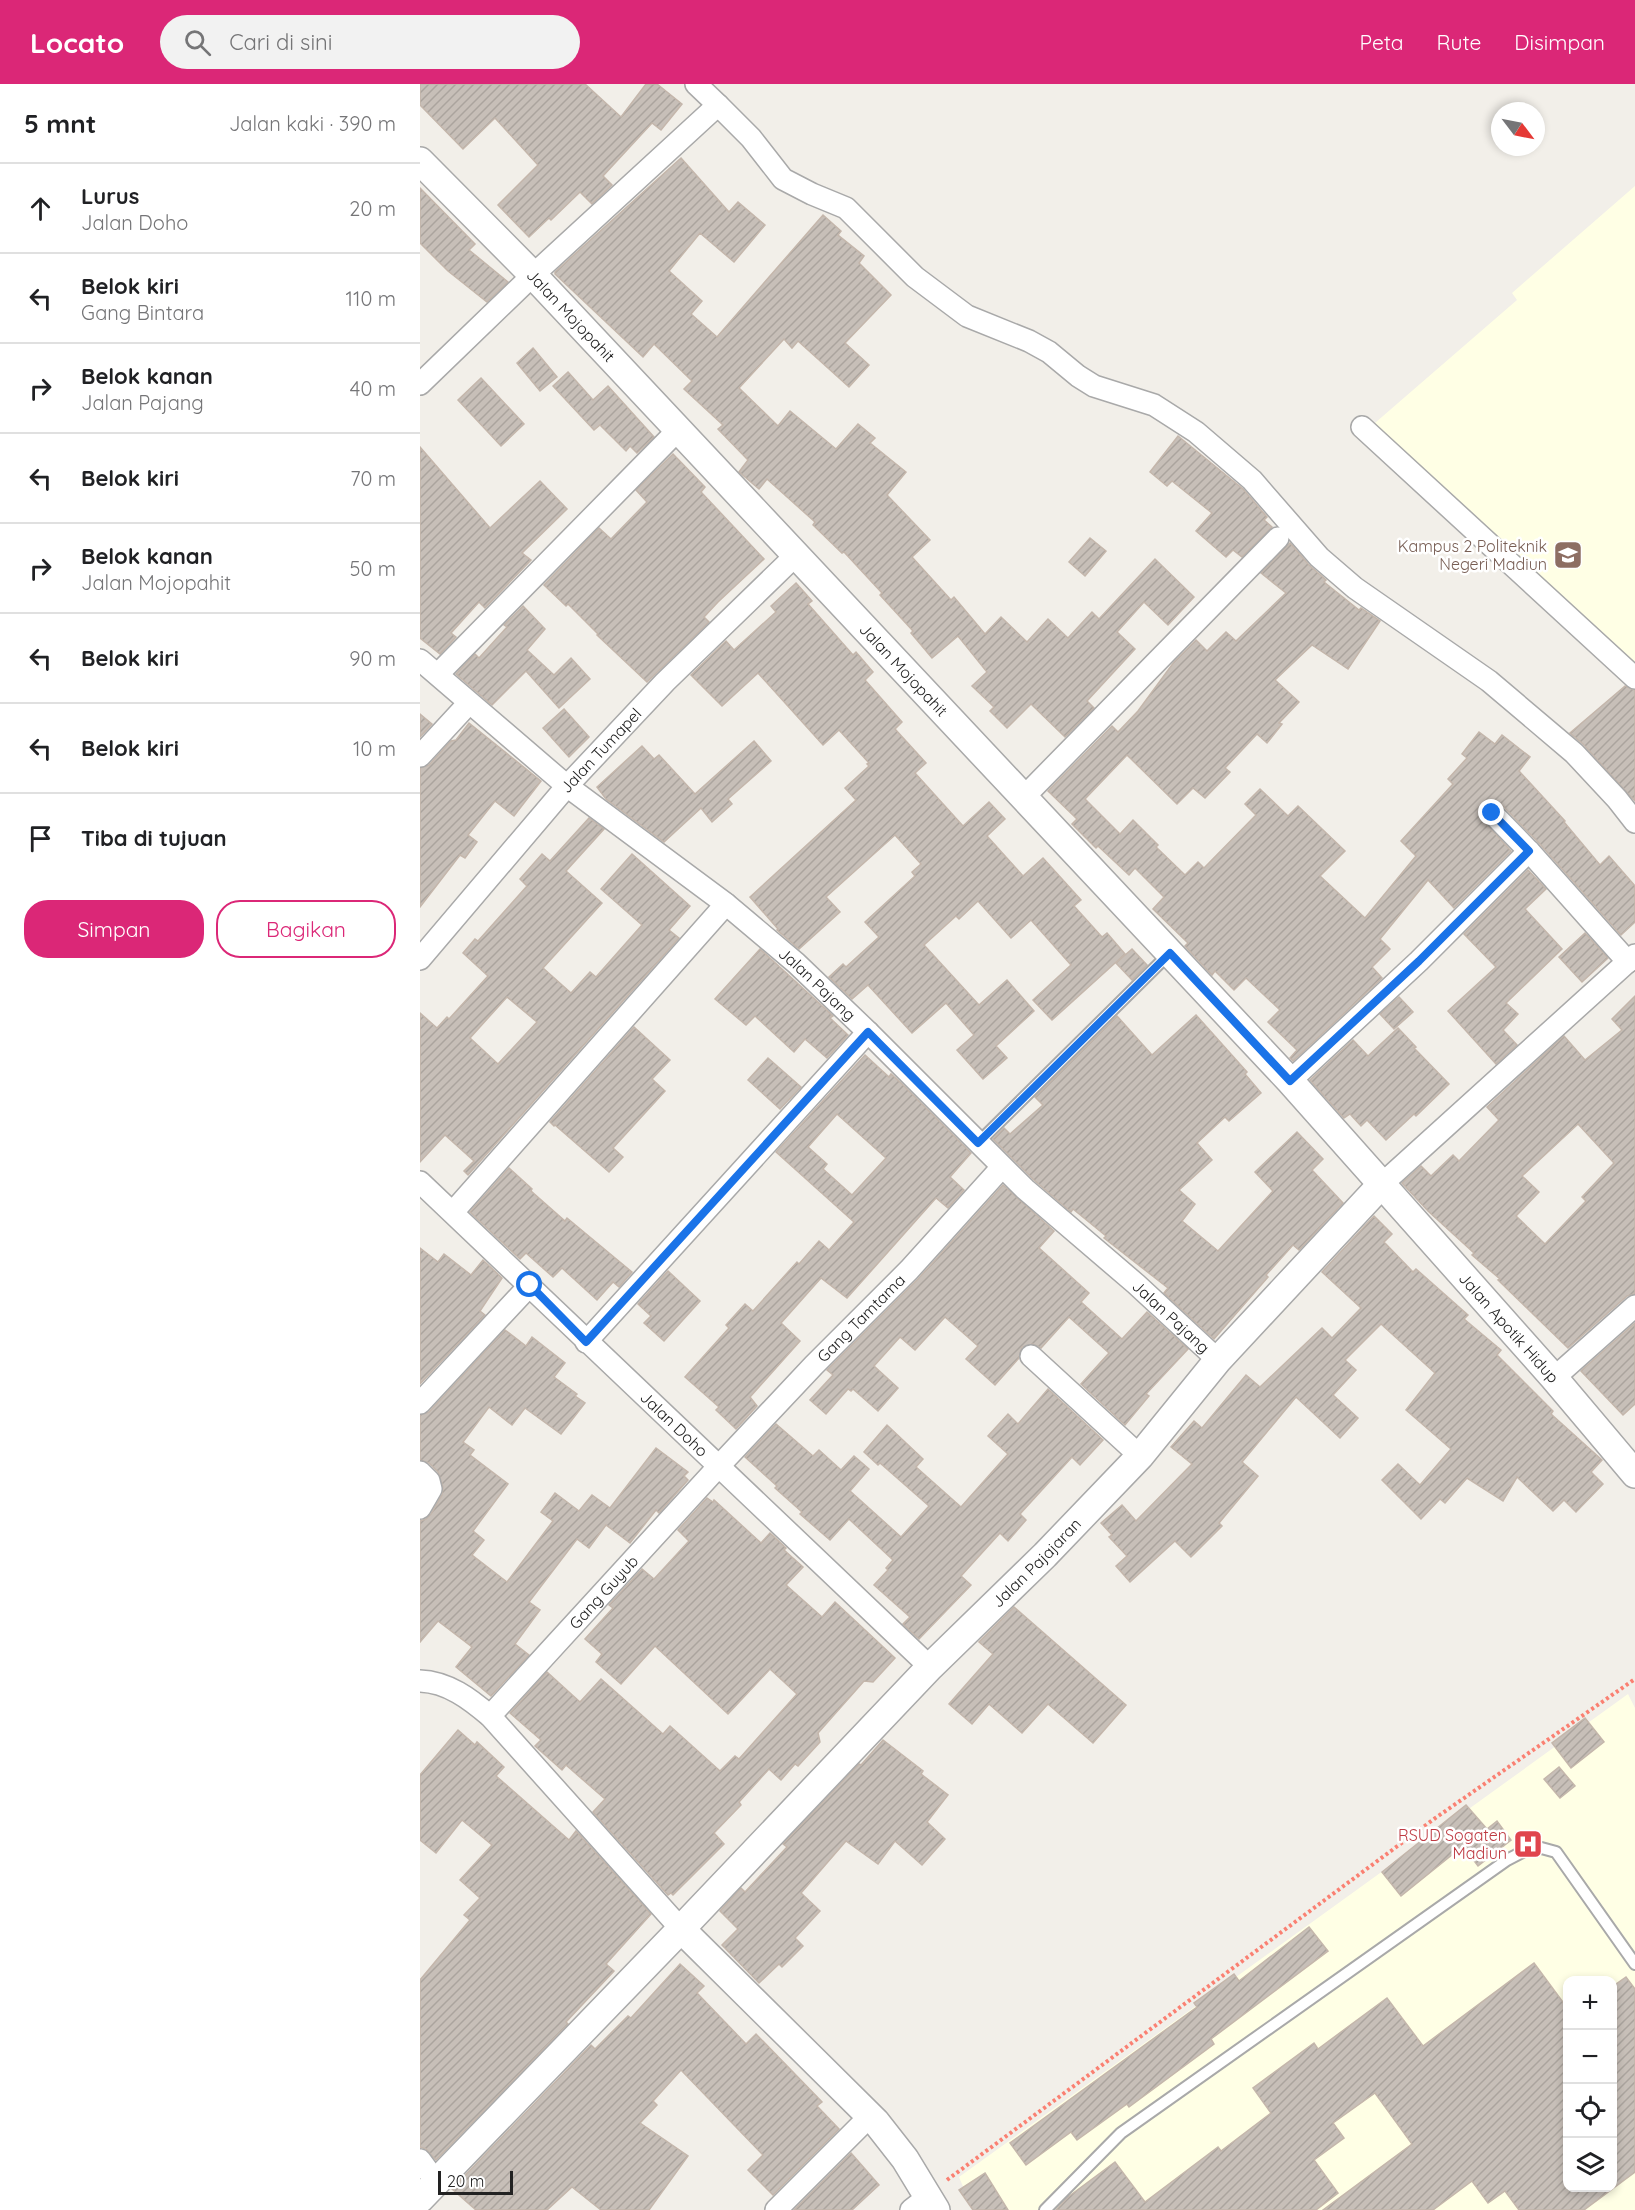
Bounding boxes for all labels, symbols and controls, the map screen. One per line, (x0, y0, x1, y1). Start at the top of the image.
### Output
search box (160, 15, 580, 69)
text: Locato (30, 25, 124, 60)
icon: search (181, 26, 214, 59)
text: Cari di sini (229, 28, 333, 56)
text: Peta (1360, 29, 1404, 55)
text: Rute (1437, 29, 1481, 55)
text: Disimpan (1514, 29, 1605, 55)
north arrow (1491, 102, 1545, 156)
text: 5 mnt (24, 107, 96, 140)
text: Jalan kaki · 390 m (229, 111, 396, 136)
text: Lurus (81, 182, 139, 210)
icon: ahead (24, 192, 57, 225)
text: 20 m (349, 196, 396, 221)
text: Jalan Doho (81, 210, 188, 235)
street label: Jalan Mojopahit (523, 265, 619, 366)
text: Belok kiri (81, 272, 179, 300)
icon: left (24, 282, 57, 315)
text: 110 m (346, 286, 396, 311)
text: Gang Bintara (81, 300, 204, 325)
text: Belok kanan (81, 362, 213, 390)
icon: right (24, 372, 57, 405)
text: 40 m (350, 376, 396, 401)
text: Jalan Pajang (81, 390, 204, 415)
icon: left (24, 462, 57, 495)
text: Belok kiri (81, 464, 179, 492)
text: 70 m (350, 466, 396, 491)
place label: Kampus 2 Politeknik Negeri Madiun (1398, 536, 1547, 574)
school or university icon: Kampus 2 Politeknik Negeri Madiun (1552, 539, 1584, 571)
text: Belok kanan (81, 542, 213, 570)
icon: right (24, 552, 57, 585)
text: 50 m (350, 556, 396, 581)
text: Jalan Mojopahit (81, 570, 231, 595)
street label: Jalan Mojopahit (855, 619, 952, 720)
icon: left (24, 642, 57, 675)
text: Belok kiri (81, 644, 179, 672)
text: 90 m (349, 646, 396, 671)
street label: Jalan Tumapel (556, 704, 645, 797)
icon: left (24, 732, 57, 765)
text: Belok kiri (81, 734, 179, 762)
text: 10 m (353, 736, 396, 761)
route end (1478, 799, 1504, 825)
icon: arrive (24, 822, 57, 855)
text: Tiba di tujuan (81, 824, 227, 852)
button: Simpan (24, 900, 204, 958)
button: Bagikan (216, 900, 396, 958)
street label: Jalan Pajang (775, 943, 860, 1025)
street label: Jalan Apotik Hidup (1455, 1268, 1563, 1387)
street label: Gang Tamtama (813, 1270, 909, 1366)
route start (516, 1271, 542, 1297)
street label: Jalan Pajang (1128, 1276, 1214, 1357)
street label: Jalan Doho (636, 1387, 712, 1461)
street label: Jalan Pajajaran (988, 1514, 1085, 1611)
street label: Gang Guyub (565, 1551, 642, 1633)
place label: RSUD Sogaten Madiun (1398, 1825, 1507, 1863)
hospital icon: RSUD Sogaten Madiun (1512, 1828, 1544, 1860)
map controls (1563, 1976, 1617, 2192)
button: + (1563, 1976, 1617, 2030)
button: − (1563, 2030, 1617, 2084)
button: locate (1563, 2084, 1617, 2138)
button: layers (1563, 2138, 1617, 2192)
scale bar (438, 2168, 513, 2196)
text: 20 m (447, 2171, 484, 2191)

